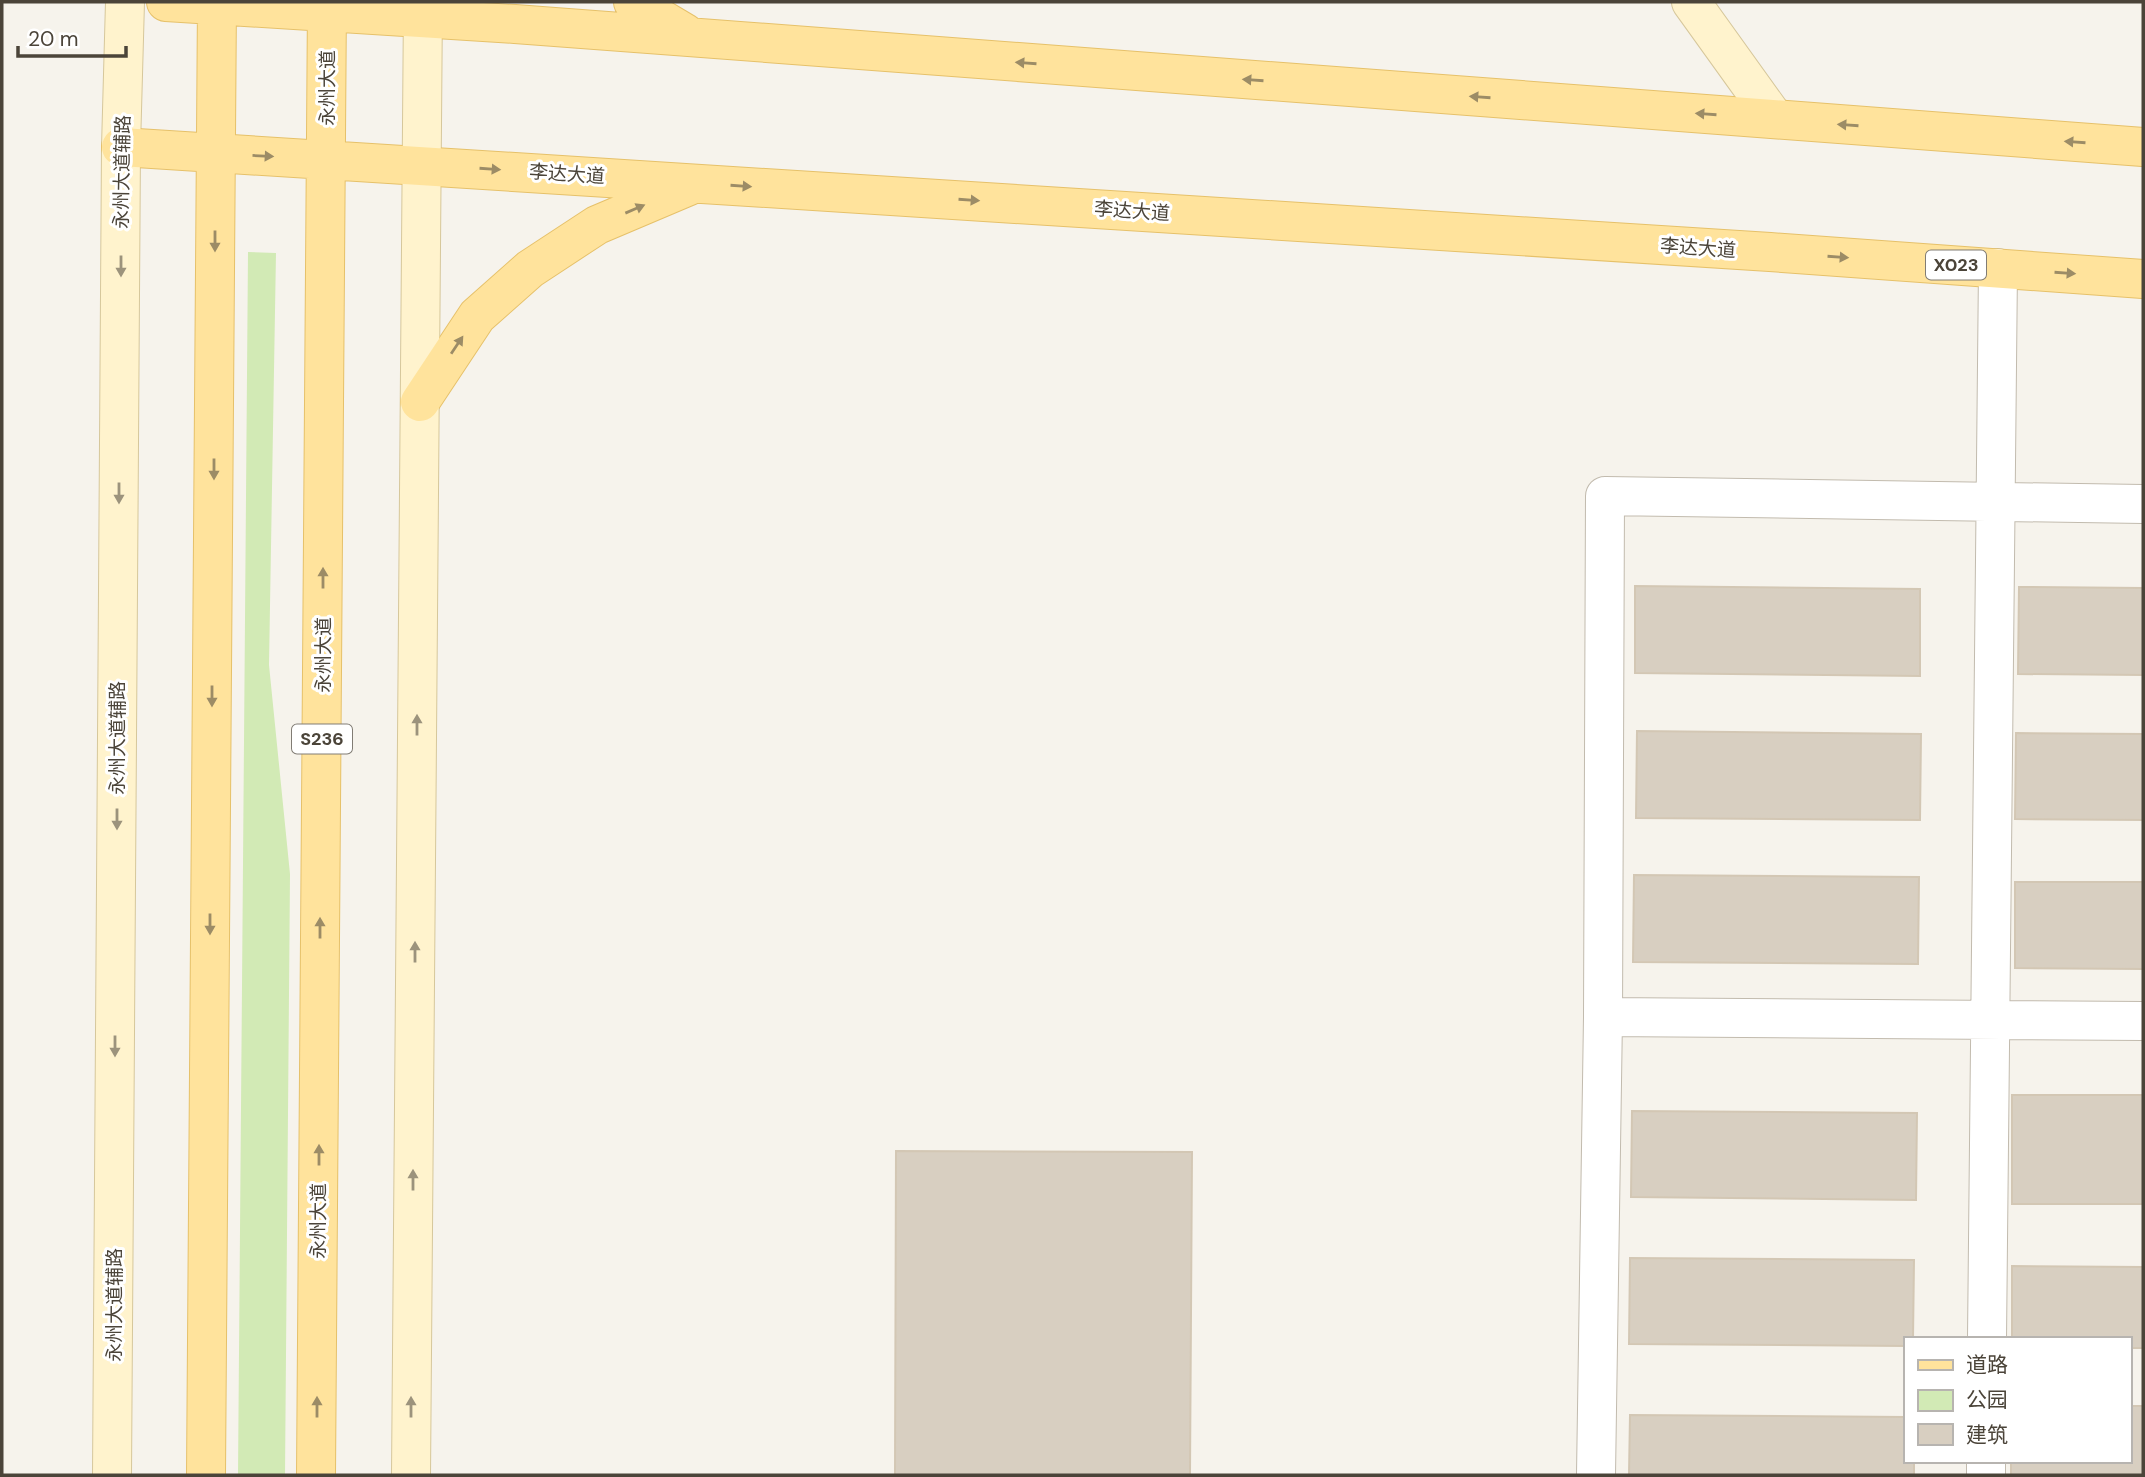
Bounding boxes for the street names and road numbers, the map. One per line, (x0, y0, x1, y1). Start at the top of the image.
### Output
street label: 永州大道 (315, 50, 340, 126)
street label: 永州大道辅路 (109, 115, 135, 229)
street label: 李达大道 (528, 159, 606, 189)
street label: 李达大道 (1093, 196, 1171, 226)
street label: 李达大道 (1659, 233, 1737, 263)
road number: X023 (1926, 250, 1986, 279)
street label: 永州大道 (311, 617, 336, 693)
street label: 永州大道辅路 (105, 681, 130, 795)
road number: S236 (292, 724, 352, 754)
street label: 永州大道 (306, 1183, 331, 1259)
street label: 永州大道辅路 (102, 1248, 127, 1362)

